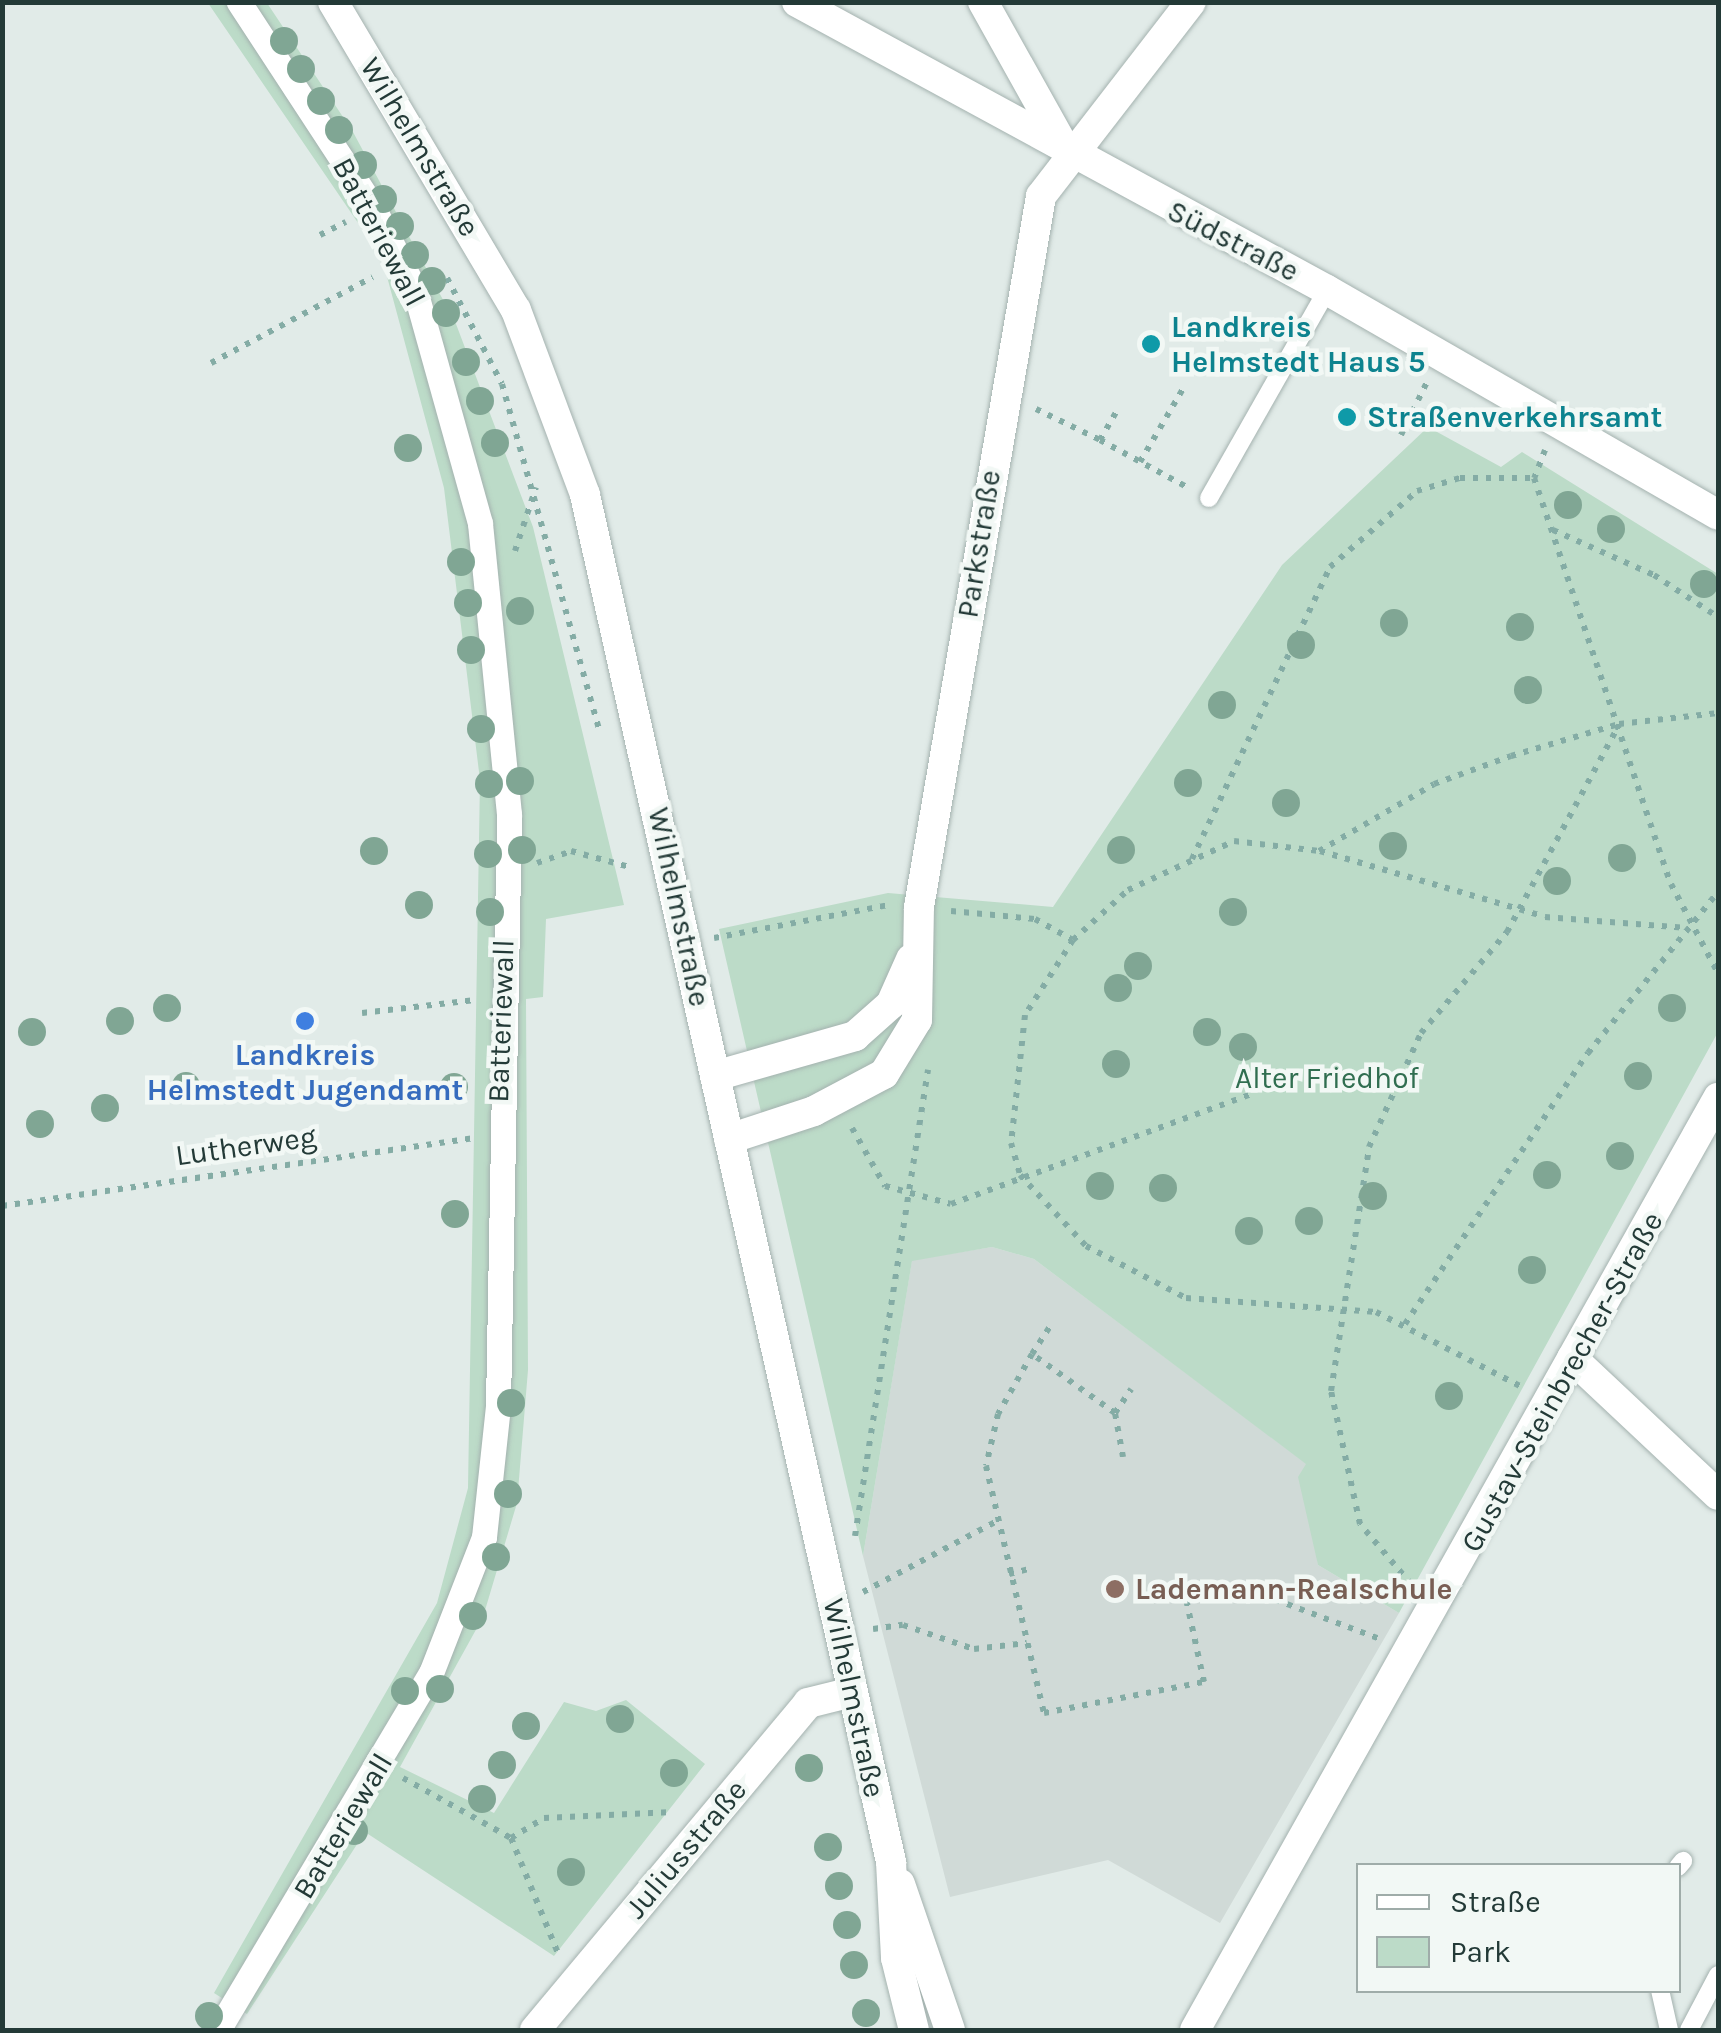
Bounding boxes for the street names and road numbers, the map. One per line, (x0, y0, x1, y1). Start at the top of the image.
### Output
street label: Wilhelmstraße (352, 51, 488, 243)
street label: Batteriewall (325, 151, 433, 313)
street label: Südstraße (1161, 193, 1305, 289)
street label: Parkstraße (950, 468, 1008, 620)
street label: Wilhelmstraße (640, 804, 718, 1010)
street label: Batteriewall (480, 939, 522, 1103)
street label: Lutherweg (173, 1118, 319, 1174)
street label: Gustav-Steinbrecher-Straße (1453, 1206, 1671, 1558)
street label: Wilhelmstraße (815, 1595, 893, 1801)
street label: Batteriewall (286, 1747, 400, 1905)
street label: Juliusstraße (618, 1772, 754, 1926)

